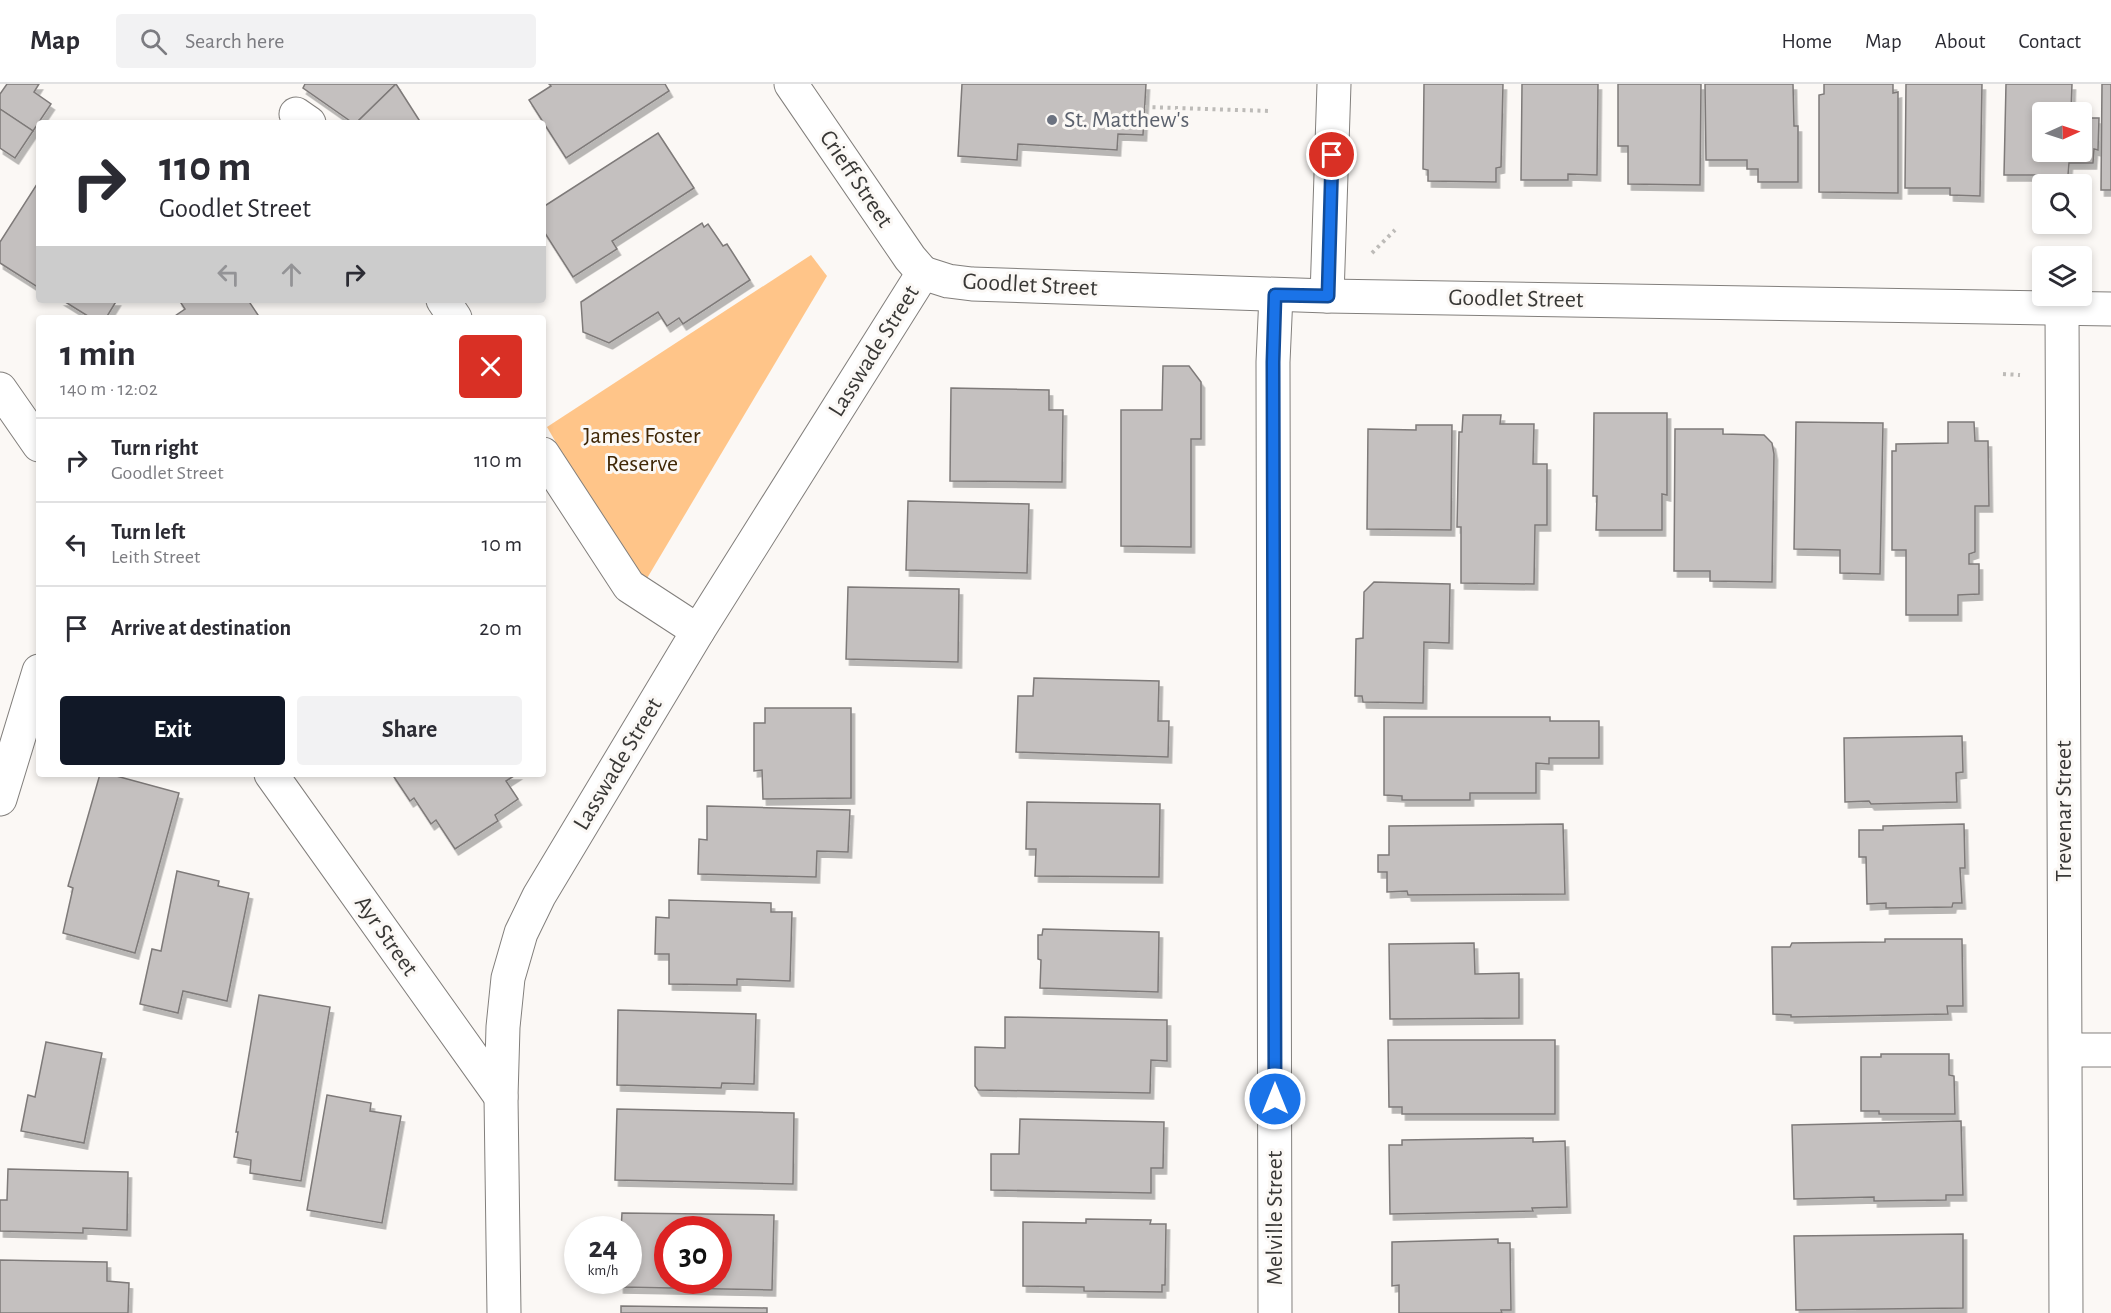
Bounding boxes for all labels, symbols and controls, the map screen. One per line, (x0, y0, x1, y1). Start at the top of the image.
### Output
search box (116, 14, 536, 68)
icon: search (137, 25, 170, 58)
text: Map (30, 27, 80, 55)
text: Search here (185, 30, 284, 52)
text: Home (1781, 31, 1832, 52)
text: Map (1865, 31, 1902, 52)
text: About (1935, 31, 1985, 52)
text: Contact (2018, 31, 2081, 52)
north arrow (2032, 102, 2092, 162)
map controls (2032, 102, 2092, 306)
place label: St. Matthew's (1064, 108, 1189, 132)
marker: St. Matthew's (1045, 113, 1059, 127)
street label: Crieff Street (815, 126, 897, 232)
pin (1306, 129, 1357, 180)
icon: arrive (1315, 138, 1348, 171)
icon: right (60, 144, 138, 222)
text: 110 m (159, 146, 251, 188)
button: search (2032, 174, 2092, 234)
text: Goodlet Street (159, 195, 311, 222)
button: layers (2032, 246, 2092, 306)
icon: left (212, 258, 245, 291)
icon: ahead (275, 258, 308, 291)
icon: right (338, 258, 371, 291)
street label: Goodlet Street (962, 269, 1098, 301)
street label: Lasswade Street (824, 281, 924, 421)
street label: Goodlet Street (1448, 286, 1584, 312)
button: close (459, 335, 522, 398)
text: 1 min (60, 336, 136, 372)
text: 140 m · 12:02 (60, 379, 158, 399)
park label: James Foster Reserve (583, 424, 701, 476)
text: Turn right (111, 437, 198, 459)
icon: right (60, 444, 93, 477)
text: 110 m (474, 449, 522, 471)
text: Goodlet Street (111, 463, 224, 483)
text: Turn left (111, 521, 185, 543)
icon: left (60, 528, 93, 561)
text: 10 m (482, 533, 522, 555)
text: Leith Street (111, 547, 200, 567)
icon: arrive (60, 612, 93, 645)
text: Arrive at destination (111, 617, 291, 639)
text: 20 m (479, 617, 522, 639)
street label: Lasswade Street (569, 693, 667, 834)
button: Exit (60, 696, 285, 765)
button: Share (297, 696, 522, 765)
street label: Trevenar Street (2052, 740, 2076, 882)
street label: Ayr Street (350, 891, 422, 981)
position arrow (1243, 1067, 1307, 1131)
street label: Melville Street (1263, 1150, 1287, 1285)
speed limit sign: 30 (654, 1216, 732, 1294)
text: 24 (588, 1233, 618, 1263)
text: km/h (588, 1263, 618, 1278)

